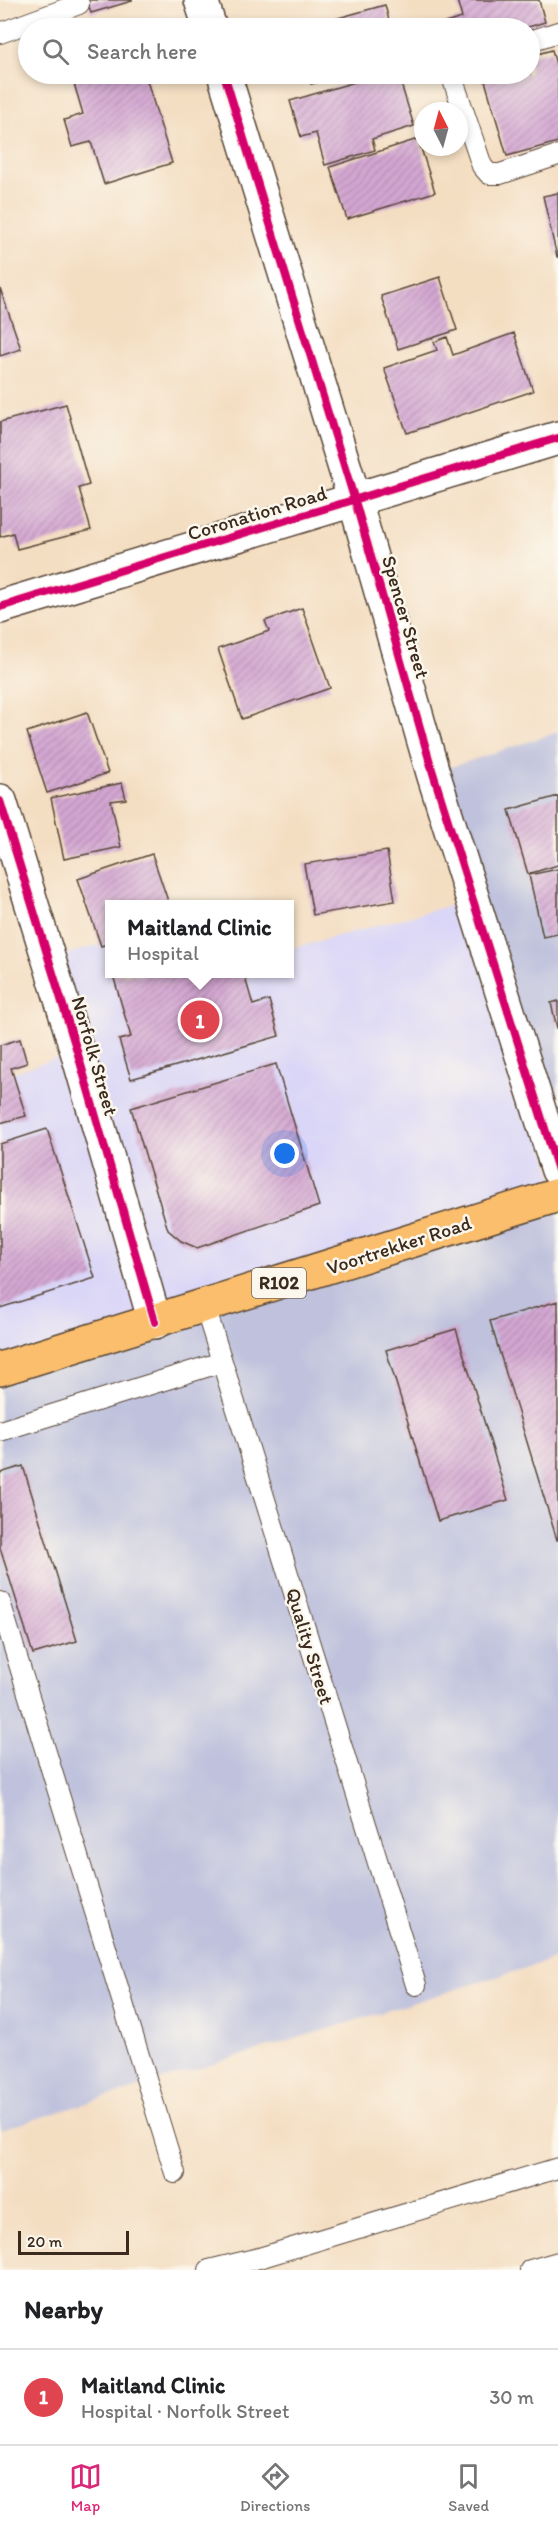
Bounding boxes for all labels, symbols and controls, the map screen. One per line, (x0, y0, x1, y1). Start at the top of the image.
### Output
search box (18, 18, 540, 84)
icon: search (39, 35, 72, 68)
text: Search here (87, 38, 197, 65)
north arrow (414, 102, 468, 156)
street label: Coronation Road (185, 480, 330, 546)
street label: Spencer Street (377, 553, 435, 681)
popup (105, 900, 294, 978)
text: Maitland Clinic (127, 914, 272, 941)
text: Hospital (127, 941, 199, 965)
street label: Norfolk Street (66, 994, 124, 1118)
pin: 1 (180, 998, 220, 1042)
your location (270, 1139, 299, 1168)
street label: Voortrekker Road (324, 1210, 474, 1280)
road number: R102 (252, 1268, 306, 1298)
street label: Quality Street (281, 1585, 339, 1707)
scale bar (18, 2228, 129, 2256)
text: 20 m (27, 2232, 62, 2251)
text: Nearby (24, 2293, 103, 2325)
text: Maitland Clinic (81, 2372, 225, 2399)
text: 1 (39, 2385, 48, 2409)
text: 30 m (489, 2385, 534, 2409)
text: Hospital · Norfolk Street (81, 2399, 289, 2423)
tab: Map (69, 2460, 102, 2515)
tab: Directions (240, 2460, 310, 2515)
tab: Saved (448, 2460, 489, 2515)

